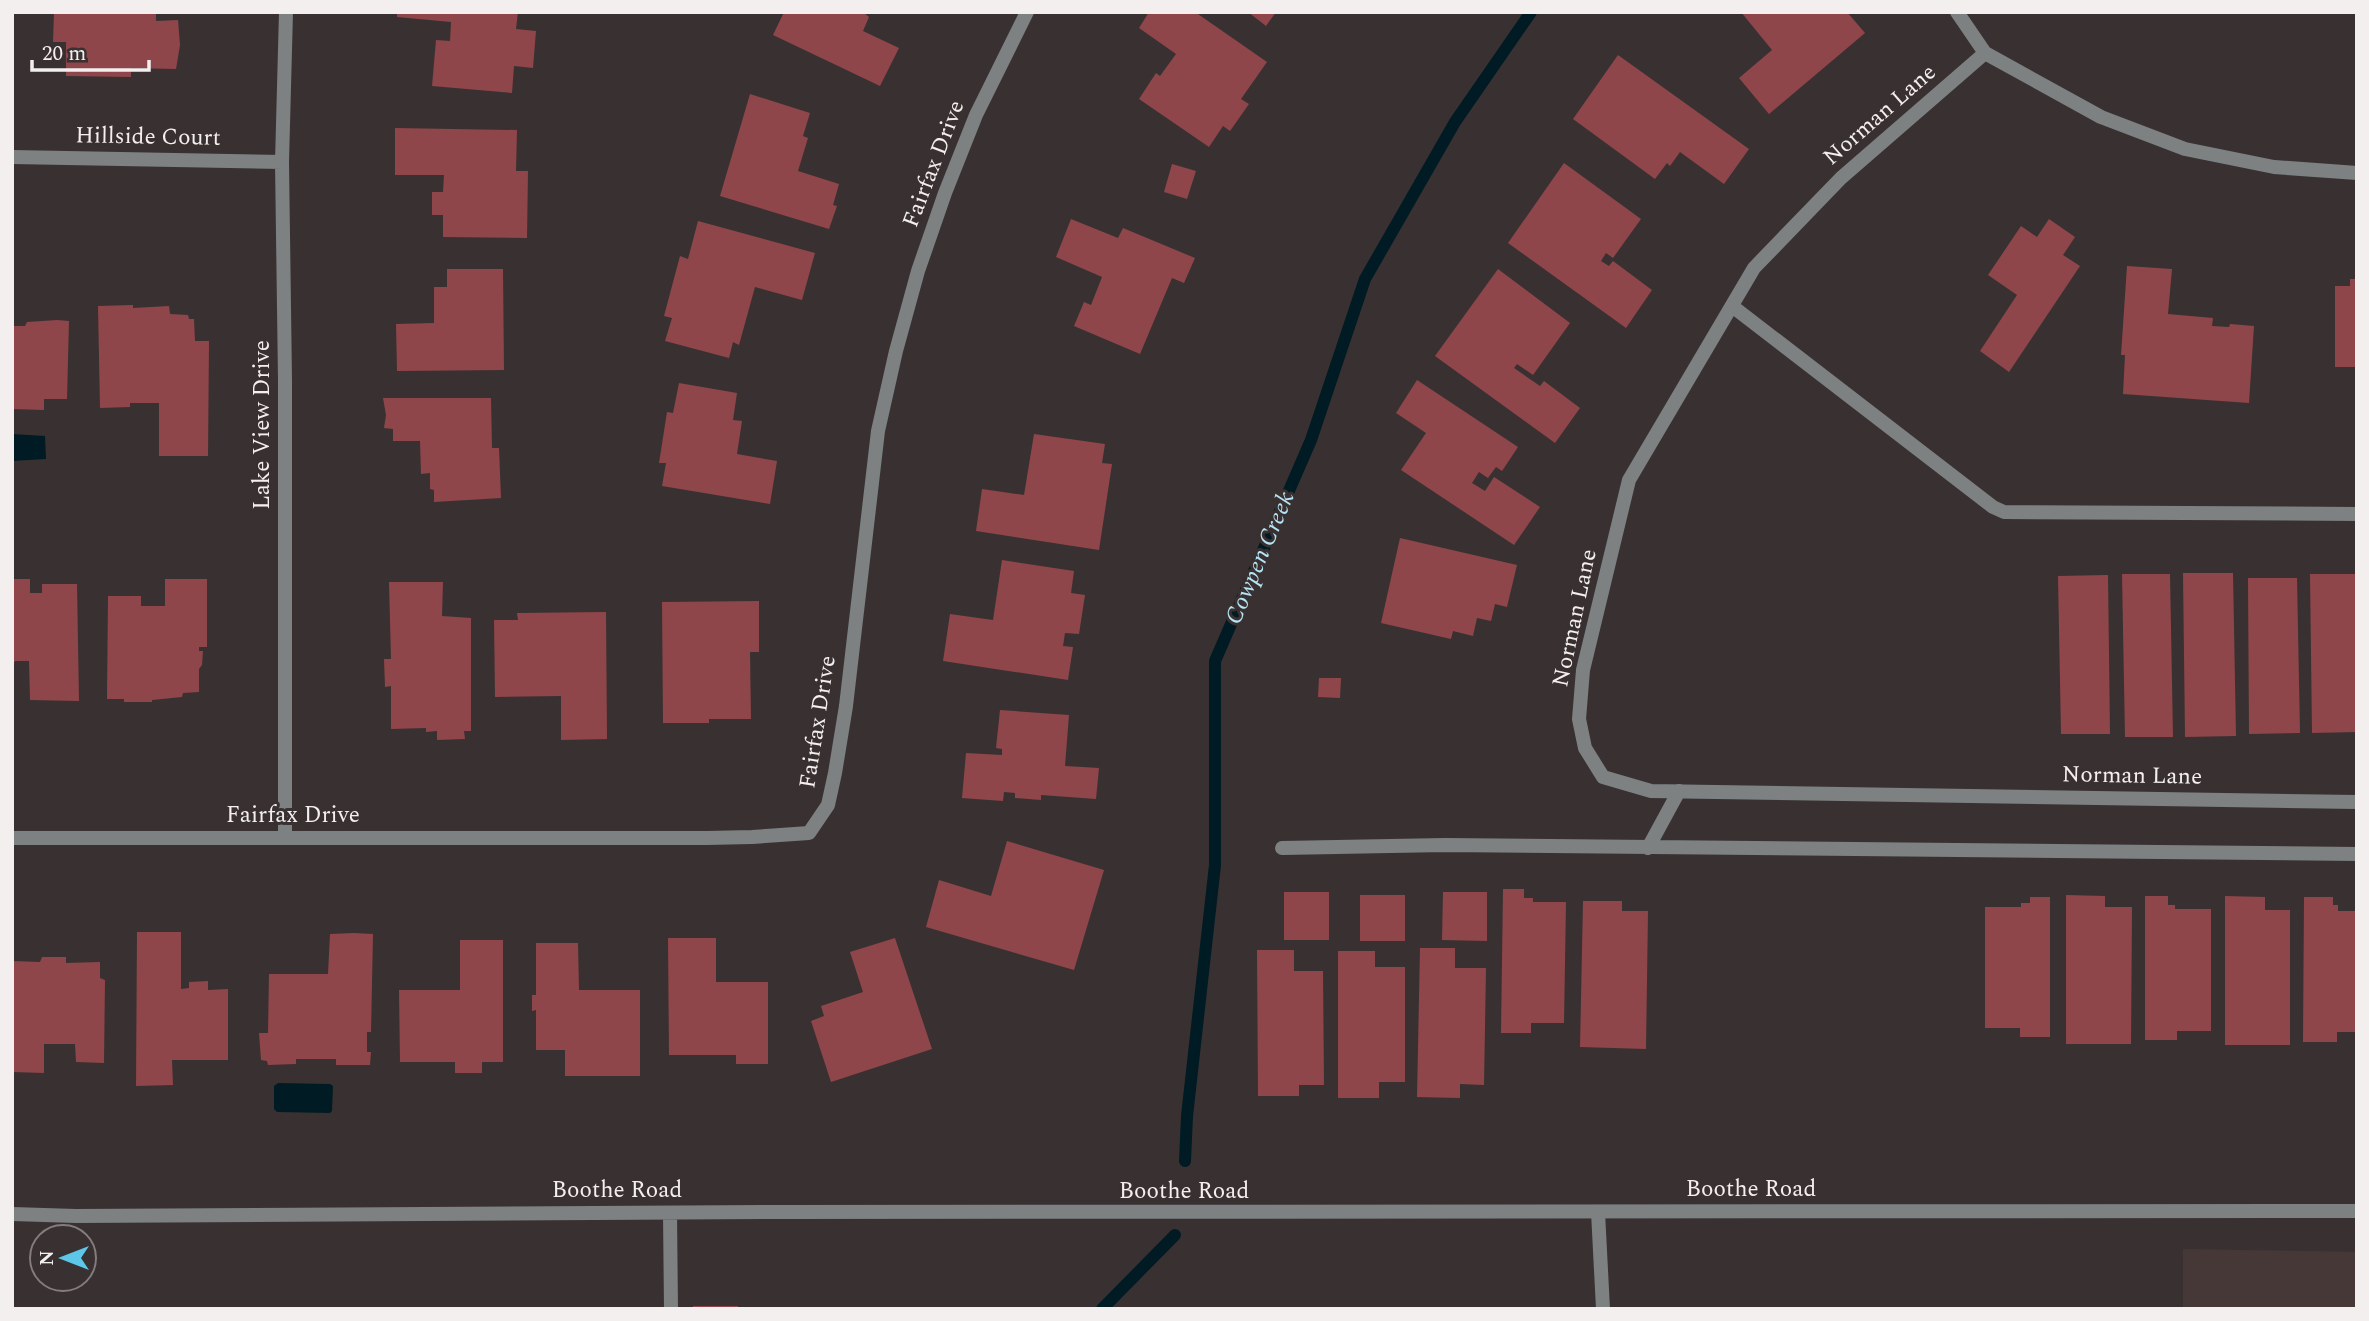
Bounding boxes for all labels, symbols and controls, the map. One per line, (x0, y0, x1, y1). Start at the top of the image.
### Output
scale bar (32, 28, 149, 72)
text: 20 m (42, 38, 86, 70)
street label: Norman Lane (1816, 56, 1944, 174)
street label: Fairfax Drive (894, 95, 974, 233)
street label: Hillside Court (75, 118, 221, 156)
street label: Lake View Drive (245, 340, 280, 510)
water label: Cowpen Creek (1216, 486, 1304, 630)
street label: Norman Lane (1543, 546, 1607, 690)
street label: Fairfax Drive (790, 653, 846, 791)
street label: Norman Lane (2062, 757, 2202, 795)
street label: Fairfax Drive (226, 798, 360, 833)
street label: Boothe Road (1686, 1172, 1816, 1207)
street label: Boothe Road (552, 1173, 682, 1208)
street label: Boothe Road (1119, 1174, 1249, 1209)
north arrow (28, 1223, 98, 1293)
text: N (33, 1250, 62, 1266)

